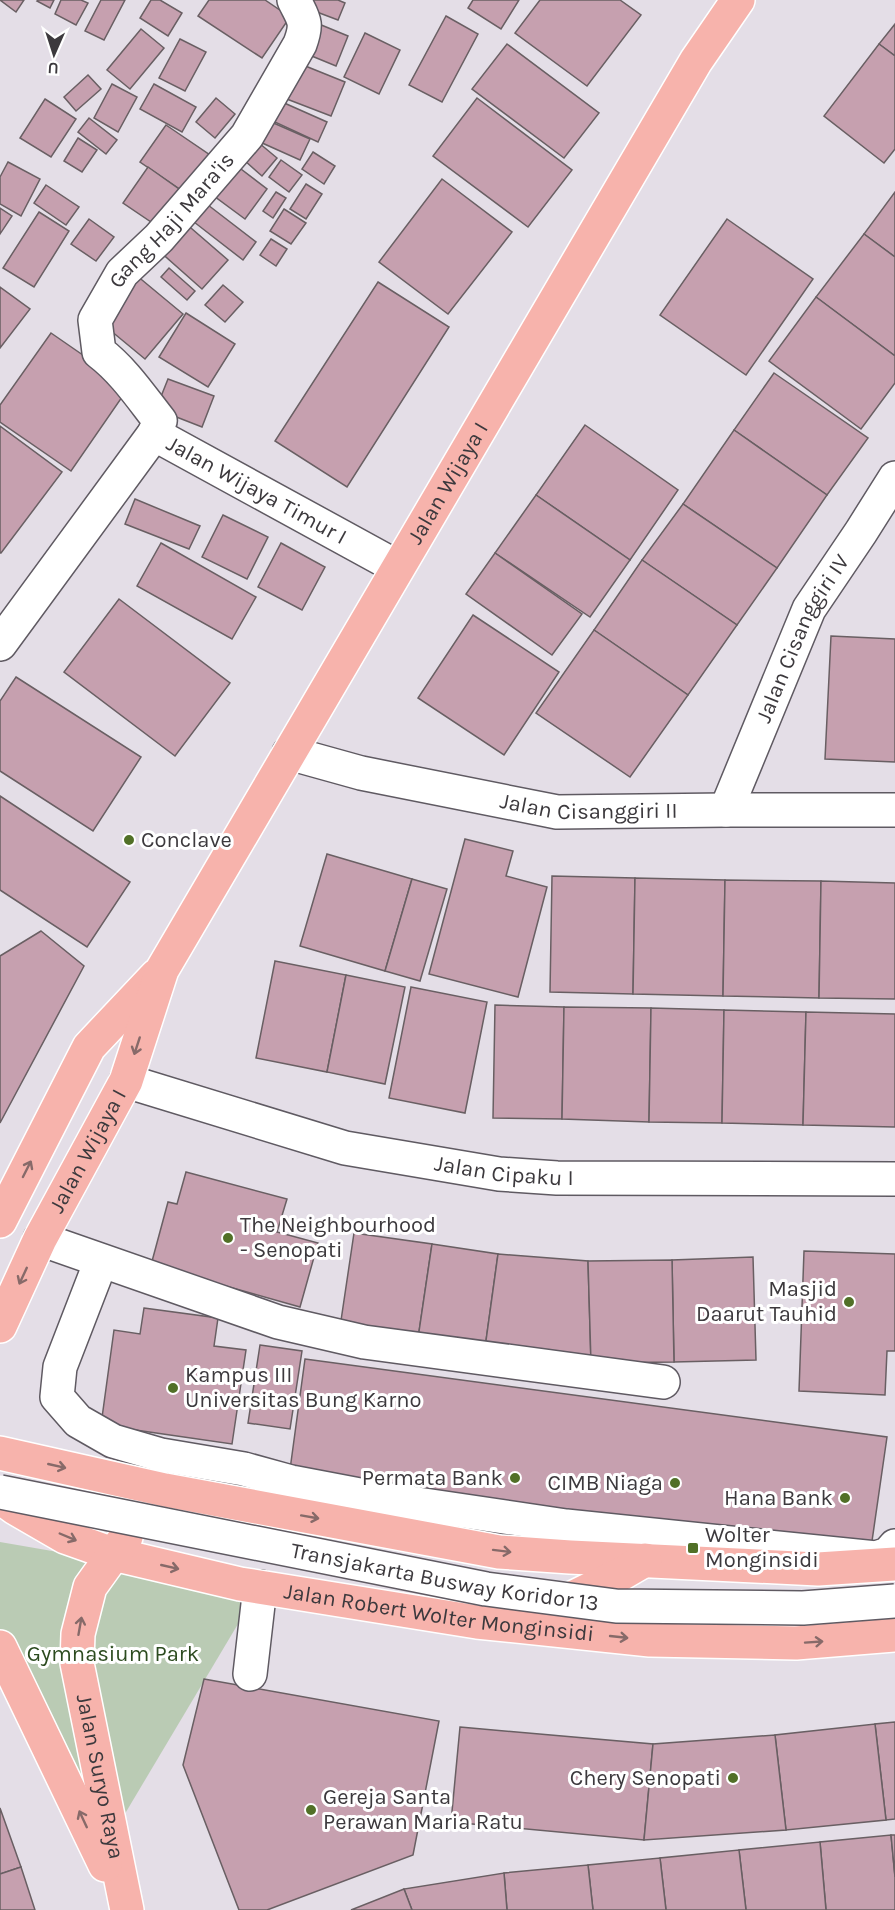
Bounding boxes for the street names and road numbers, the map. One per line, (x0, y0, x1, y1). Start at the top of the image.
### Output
street label: Gang Haji Mara'is (103, 147, 240, 292)
street label: Jalan Wijaya I (402, 418, 494, 549)
street label: Jalan Wijaya Timur I (162, 430, 351, 550)
street label: Jalan Cisanggiri IV (751, 550, 855, 726)
street label: Jalan Cisanggiri II (498, 788, 678, 825)
street label: Jalan Wijaya I (44, 1085, 132, 1217)
street label: Jalan Cipaku I (433, 1150, 574, 1191)
street label: Transjakarta Busway Koridor 13 (289, 1537, 600, 1617)
street label: Jalan Robert Wolter Monginsidi (282, 1578, 595, 1647)
street label: Jalan Suryo Raya (71, 1692, 129, 1861)

